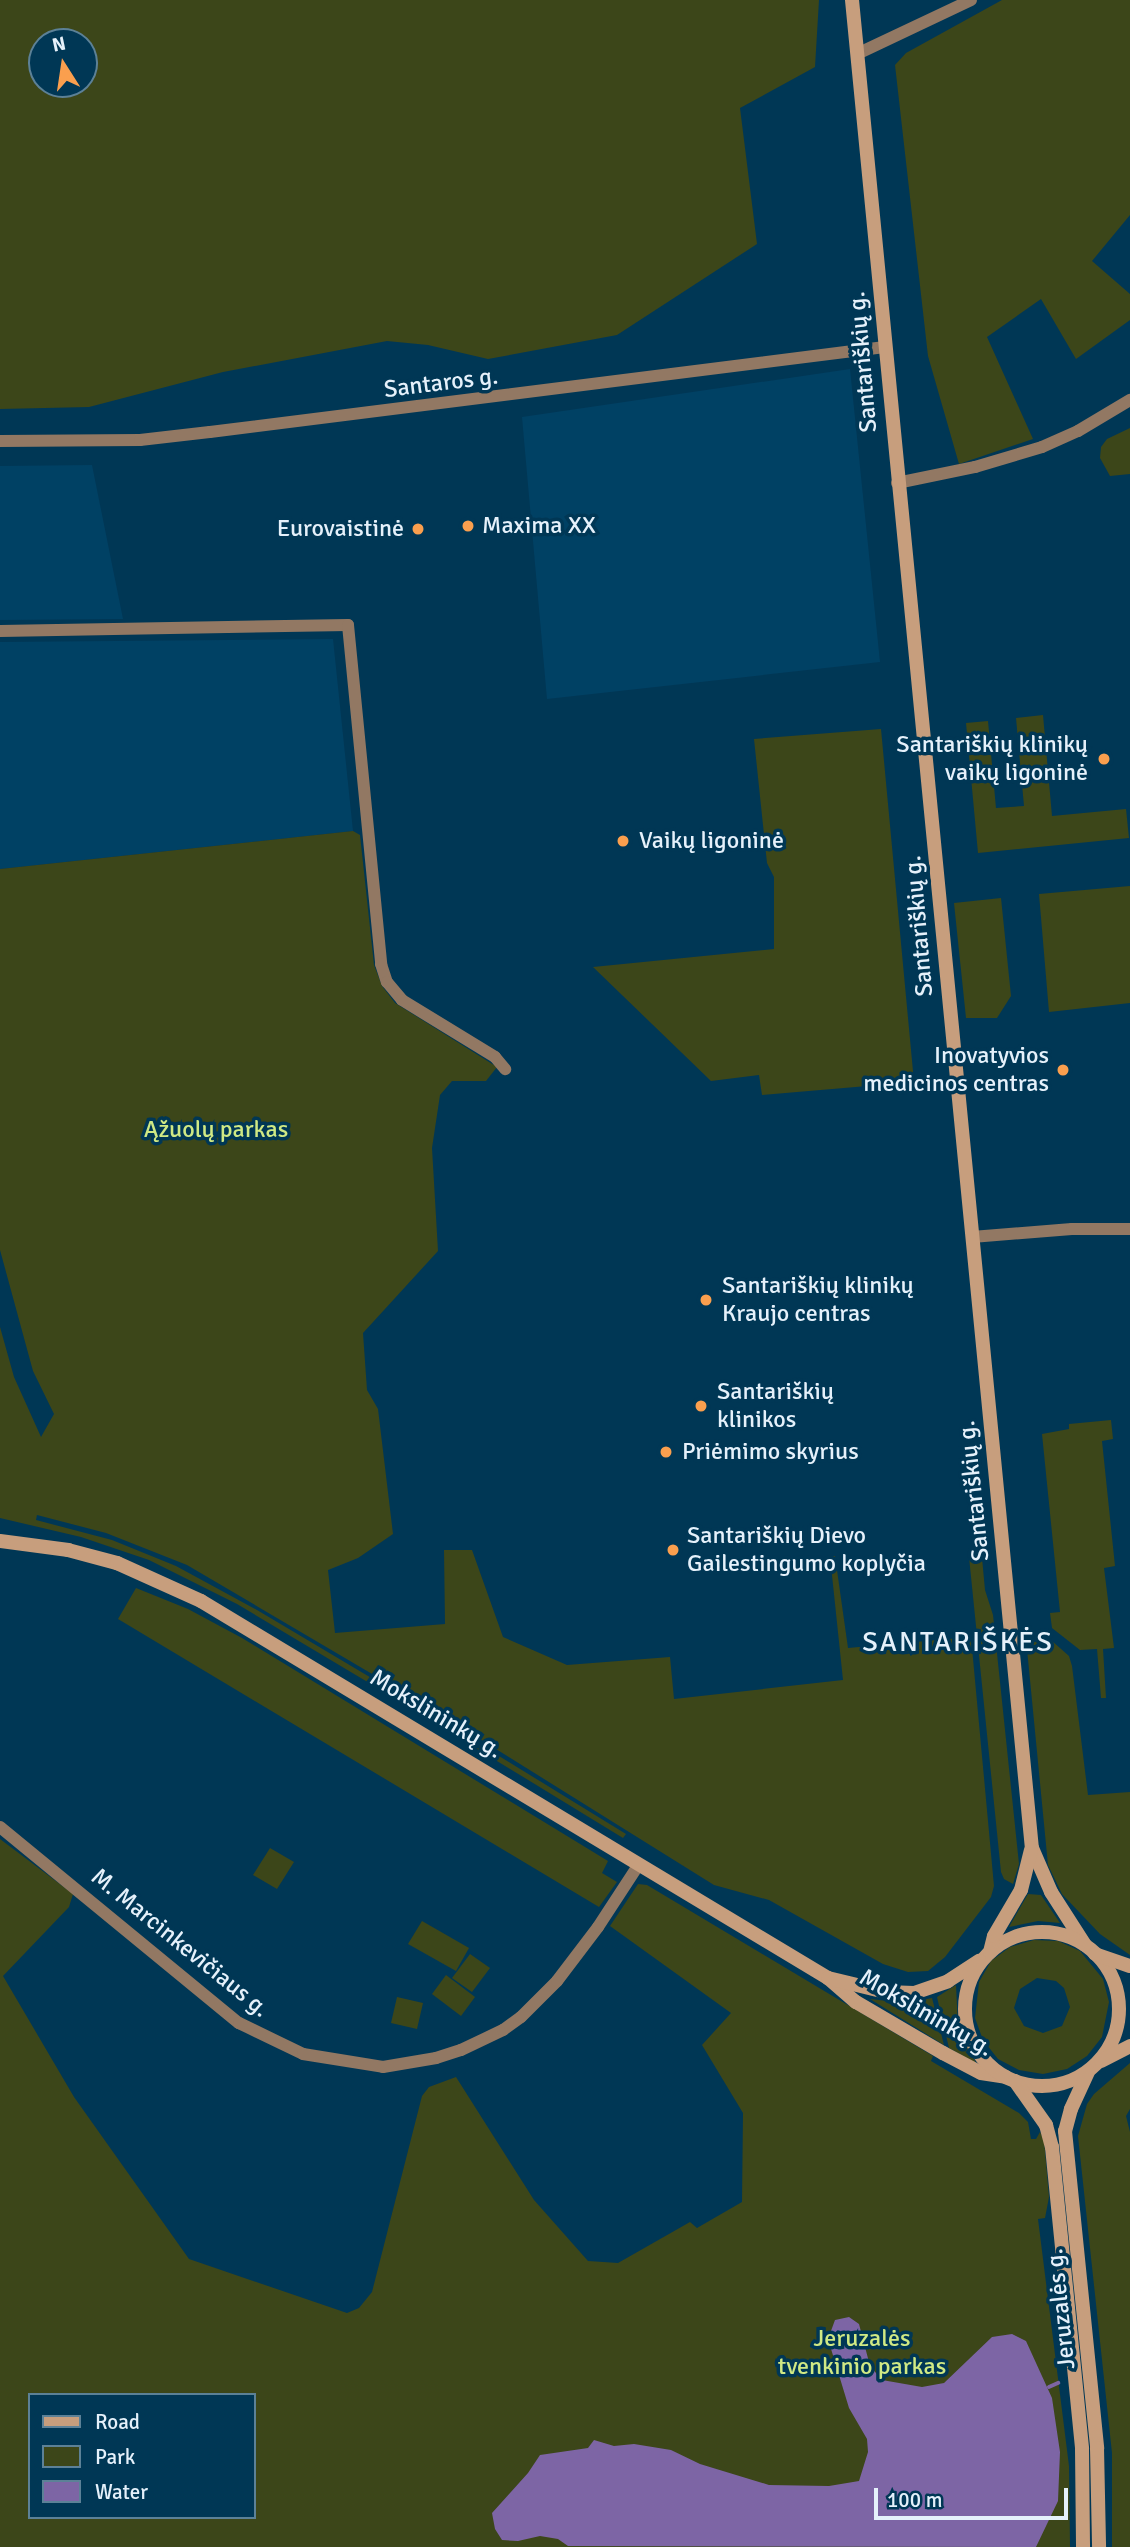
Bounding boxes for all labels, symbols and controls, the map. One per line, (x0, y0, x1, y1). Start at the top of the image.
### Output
north arrow (28, 28, 98, 98)
text: N (50, 31, 68, 58)
street label: Santariškių g. (843, 290, 883, 434)
street label: Santaros g. (382, 362, 500, 404)
place label: Maxima XX (482, 512, 596, 540)
place label: Eurovaistinė (277, 515, 404, 543)
marker: Maxima XX (460, 518, 476, 534)
marker: Eurovaistinė (410, 521, 426, 537)
place label: Santariškių klinikų vaikų ligoninė (896, 731, 1088, 787)
marker: Santariškių klinikų vaikų ligoninė (1094, 749, 1114, 769)
place label: Vaikų ligoninė (639, 827, 784, 855)
marker: Vaikų ligoninė (613, 831, 633, 851)
street label: Santariškių g. (899, 854, 939, 998)
place label: Inovatyvios medicinos centras (863, 1042, 1049, 1098)
marker: Inovatyvios medicinos centras (1055, 1062, 1071, 1078)
park label: Ąžuolų parkas (144, 1116, 288, 1144)
place label: Santariškių klinikų Kraujo centras (722, 1272, 914, 1328)
marker: Santariškių klinikų Kraujo centras (696, 1290, 716, 1310)
place label: Santariškių klinikos (717, 1378, 834, 1434)
marker: Santariškių klinikos (691, 1396, 711, 1416)
street label: Santariškių g. (952, 1419, 996, 1563)
place label: Priėmimo skyrius (682, 1438, 859, 1466)
marker: Priėmimo skyrius (656, 1442, 676, 1462)
place label: Santariškių Dievo Gailestingumo koplyčia (687, 1522, 926, 1578)
marker: Santariškių Dievo Gailestingumo koplyčia (665, 1542, 681, 1558)
district label: SANTARIŠKĖS (864, 1625, 1052, 1659)
street label: Mokslininkų g. (364, 1663, 508, 1765)
street label: M. Marcinkevičiaus g. (85, 1862, 275, 2024)
street label: Mokslininkų g. (854, 1963, 998, 2063)
street label: Jeruzalės g. (1040, 2247, 1082, 2371)
park label: Jeruzalės tvenkinio parkas (778, 2325, 946, 2381)
legend (28, 2393, 256, 2519)
text: Road (95, 2409, 140, 2435)
text: Park (95, 2444, 135, 2470)
scale bar (878, 2474, 1072, 2518)
text: Water (95, 2479, 148, 2505)
text: 100 m (887, 2487, 942, 2513)

